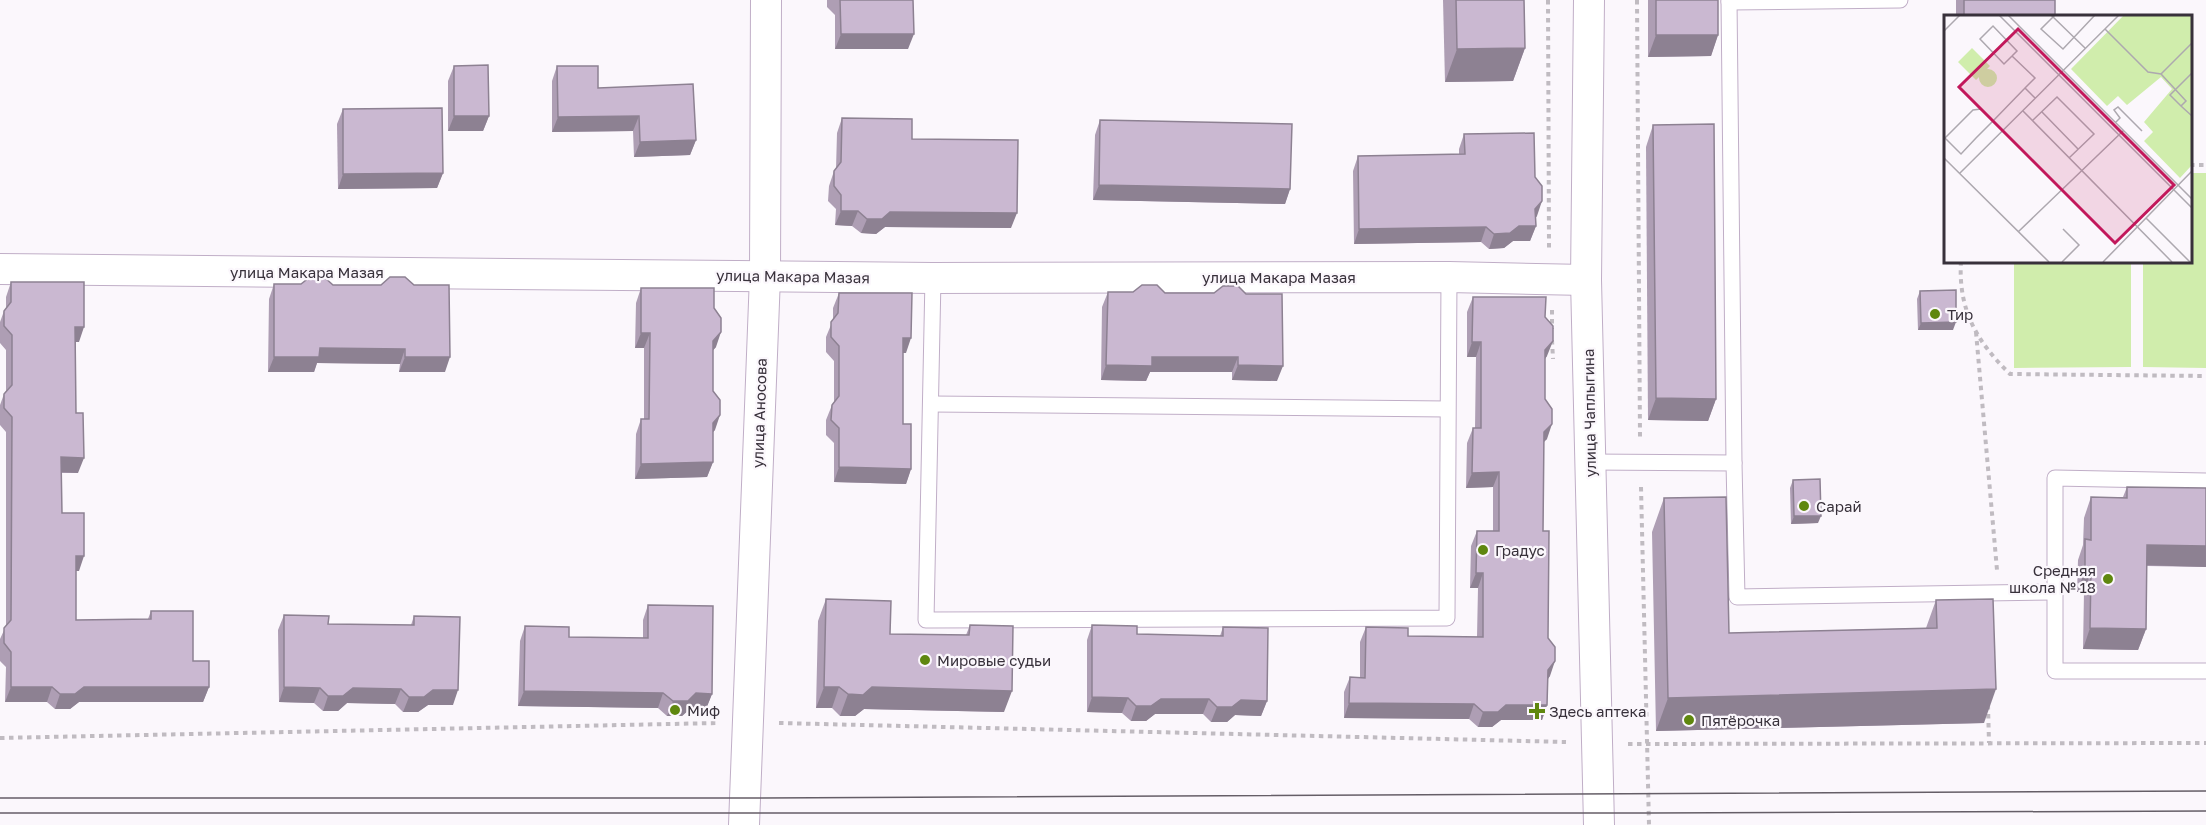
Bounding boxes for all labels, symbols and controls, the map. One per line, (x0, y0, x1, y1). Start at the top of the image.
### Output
inset map (1944, 15, 2191, 262)
street label: улица Макара Мазая (230, 263, 384, 281)
street label: улица Макара Мазая (716, 266, 870, 286)
street label: улица Макара Мазая (1202, 268, 1356, 286)
place label: Тир (1947, 305, 1973, 323)
marker: Тир (1928, 307, 1942, 321)
street label: улица Чаплыгина (1579, 349, 1599, 477)
street label: улица Аносова (748, 358, 770, 468)
place label: Сарай (1816, 497, 1862, 515)
marker: Сарай (1797, 499, 1811, 513)
place label: Градус (1495, 541, 1545, 559)
marker: Градус (1476, 543, 1490, 557)
place label: Средняя школа № 18 (2009, 561, 2096, 596)
marker: Средняя школа № 18 (2101, 572, 2115, 586)
place label: Мировые судьи (937, 651, 1051, 669)
marker: Мировые судьи (918, 653, 932, 667)
place label: Миф (687, 701, 720, 719)
place label: Здесь аптека (1549, 702, 1646, 720)
marker: Миф (668, 703, 682, 717)
marker: Здесь аптека (1530, 704, 1544, 718)
place label: Пятёрочка (1701, 711, 1780, 729)
marker: Пятёрочка (1682, 713, 1696, 727)

